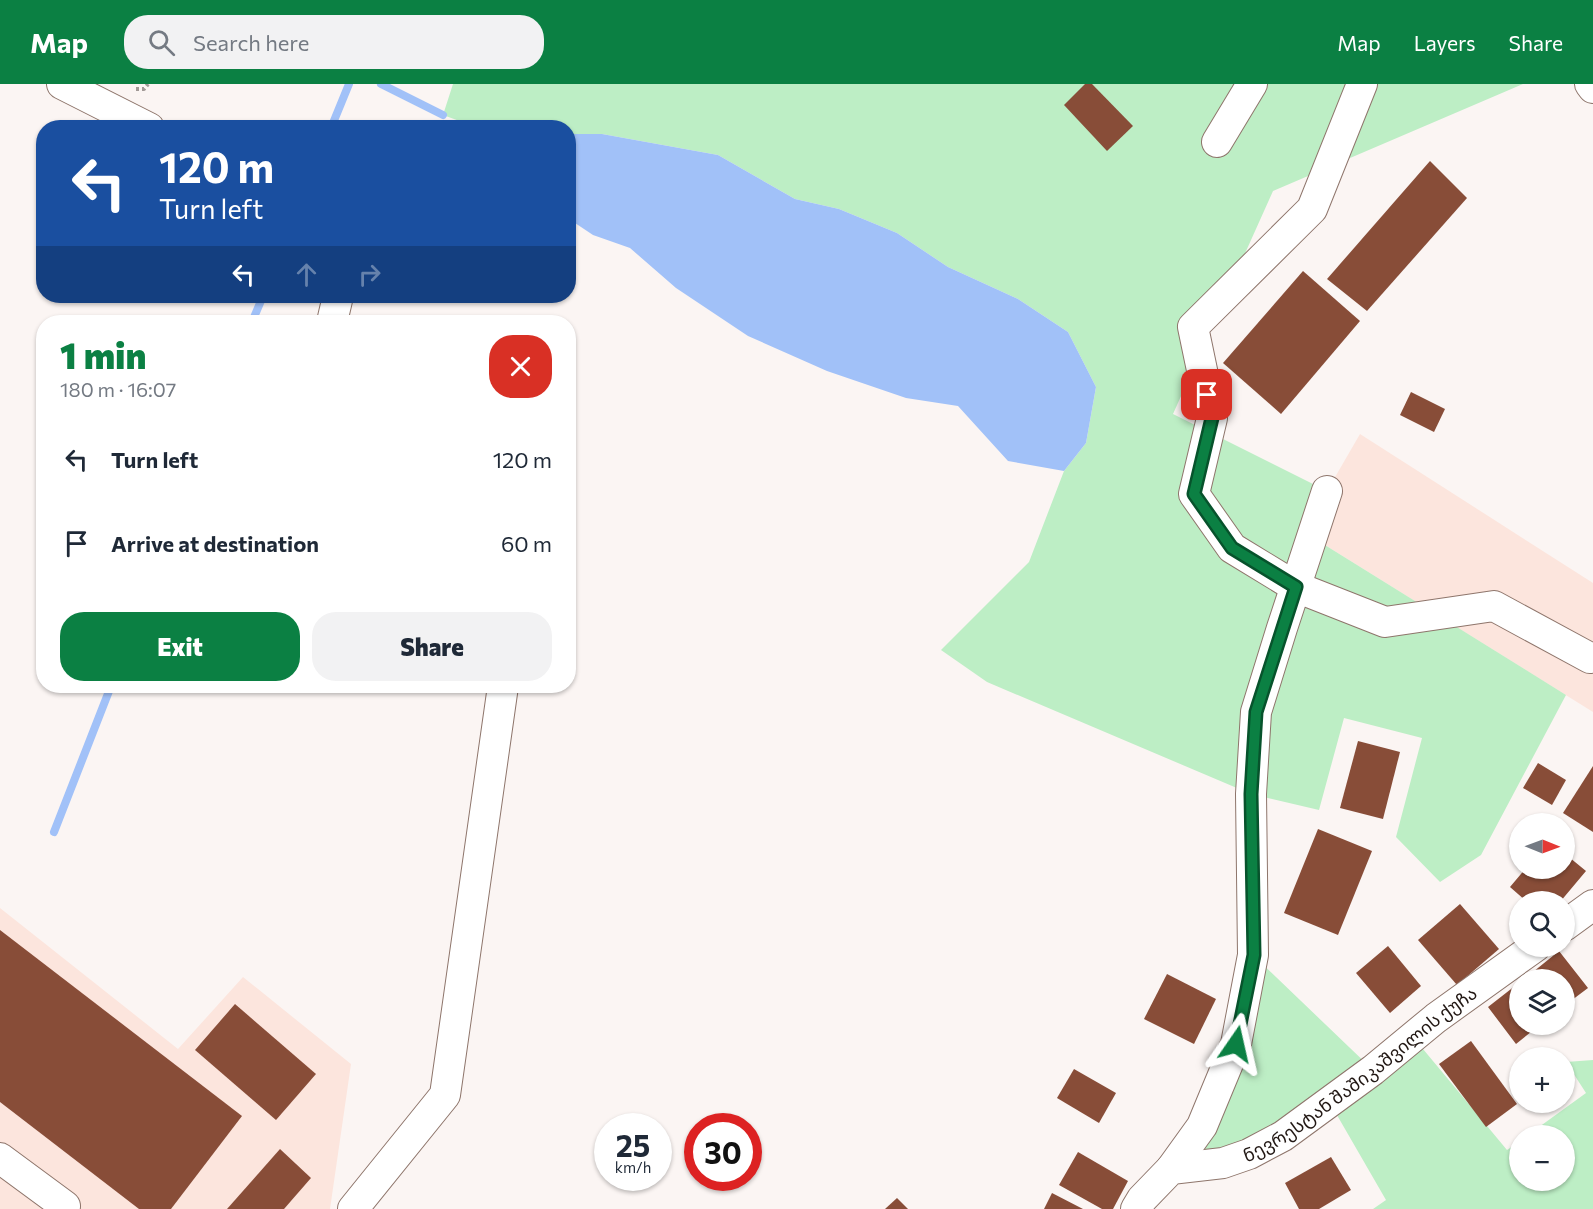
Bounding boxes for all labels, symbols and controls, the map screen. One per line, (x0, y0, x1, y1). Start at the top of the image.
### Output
search box (124, 15, 544, 69)
text: Map (30, 25, 88, 59)
icon: search (145, 26, 178, 59)
text: Search here (193, 29, 309, 56)
text: Map (1337, 30, 1381, 55)
text: Layers (1414, 30, 1476, 55)
text: Share (1509, 30, 1563, 55)
text: 120 m (159, 140, 274, 192)
icon: left (60, 144, 138, 222)
text: Turn left (159, 192, 263, 225)
icon: left (227, 258, 260, 291)
icon: ahead (290, 258, 323, 291)
icon: right (353, 258, 386, 291)
text: 1 min (60, 332, 146, 376)
button: close (489, 335, 552, 398)
pin (1181, 369, 1232, 420)
text: 180 m · 16:07 (60, 377, 176, 401)
icon: arrive (1190, 378, 1223, 411)
icon: left (60, 443, 93, 476)
text: Turn left (111, 446, 198, 473)
text: 120 m (493, 446, 552, 473)
icon: arrive (60, 527, 93, 560)
text: Arrive at destination (111, 530, 319, 557)
text: 60 m (501, 530, 552, 557)
button: Exit (60, 612, 300, 681)
button: Share (312, 612, 552, 681)
north arrow (1509, 813, 1575, 879)
map controls (1509, 813, 1575, 1191)
button: search (1509, 891, 1575, 957)
button: layers (1509, 969, 1575, 1035)
street label: ნევრესტან შაშიკაშვილის ქუჩა (1240, 981, 1481, 1166)
position arrow (1204, 1012, 1268, 1076)
button: + (1509, 1047, 1575, 1113)
speed limit sign: 30 (684, 1113, 762, 1191)
button: − (1509, 1125, 1575, 1191)
text: 25 (616, 1126, 650, 1163)
text: km/h (615, 1158, 651, 1176)

